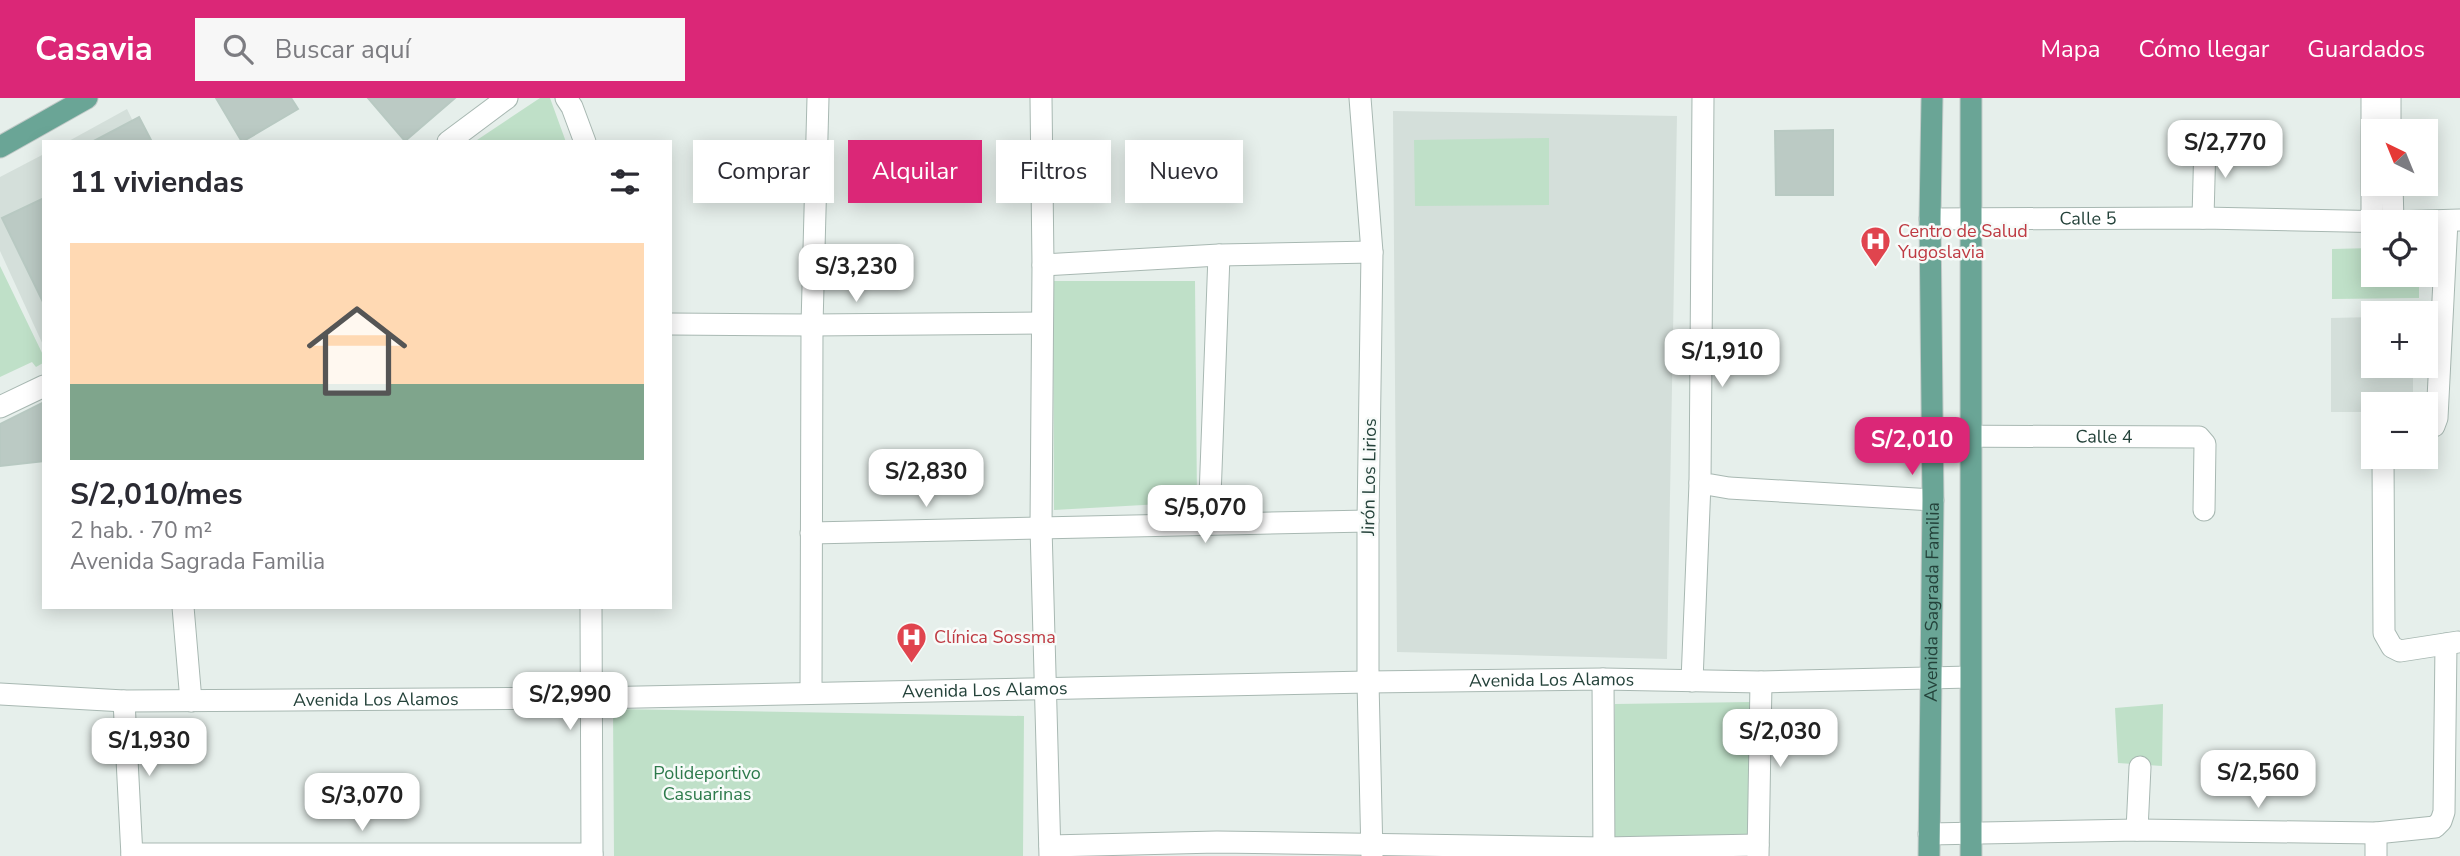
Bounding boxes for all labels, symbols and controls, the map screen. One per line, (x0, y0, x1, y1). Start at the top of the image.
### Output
search box (195, 18, 685, 81)
text: Casavia (35, 27, 153, 72)
icon: search (219, 30, 257, 68)
text: Buscar aquí (275, 32, 411, 67)
text: Mapa (2040, 33, 2100, 65)
text: Cómo llegar (2138, 33, 2269, 65)
text: Guardados (2307, 33, 2425, 65)
north arrow (2361, 119, 2438, 196)
map controls (2361, 119, 2438, 469)
pin: S/2,770 (2160, 120, 2290, 180)
text: S/2,770 (2184, 127, 2266, 158)
chip: Comprar (693, 140, 834, 203)
chip: Alquilar (848, 140, 982, 203)
chip: Filtros (996, 140, 1111, 203)
chip: Nuevo (1125, 140, 1243, 203)
text: 11 viviendas (70, 162, 244, 203)
icon: filters (606, 163, 644, 201)
street label: Calle 5 (2059, 206, 2117, 231)
button: locate (2361, 210, 2438, 287)
place label: Centro de Salud Yugoslavia (1897, 219, 2028, 264)
hospital icon: Centro de Salud Yugoslavia (1858, 224, 1892, 268)
pin: S/3,230 (791, 244, 921, 304)
text: S/3,230 (815, 251, 897, 282)
icon: home (294, 288, 420, 414)
button: + (2361, 301, 2438, 378)
pin: S/1,910 (1657, 330, 1787, 389)
text: S/1,910 (1681, 336, 1763, 367)
button: − (2361, 392, 2438, 469)
street label: Jirón Los Lirios (1356, 418, 1382, 537)
pin: S/2,010 (1847, 418, 1977, 477)
text: S/2,010 (1871, 424, 1953, 455)
street label: Calle 4 (2075, 425, 2133, 449)
pin: S/2,830 (861, 450, 991, 509)
text: S/2,830 (885, 456, 967, 487)
text: S/2,010/mes (70, 474, 243, 515)
pin: S/5,070 (1140, 486, 1270, 545)
text: S/5,070 (1164, 492, 1246, 523)
street label: Avenida Sagrada Familia (1919, 502, 1945, 702)
text: 2 hab. · 70 m² (70, 515, 212, 546)
text: Avenida Sagrada Familia (70, 546, 325, 577)
hospital icon: Clínica Sossma (894, 620, 928, 664)
place label: Clínica Sossma (934, 625, 1056, 649)
street label: Avenida Los Alamos (1469, 667, 1635, 693)
pin: S/2,990 (505, 672, 635, 732)
street label: Avenida Los Alamos (902, 676, 1068, 704)
text: S/2,990 (529, 679, 611, 710)
street label: Avenida Los Alamos (293, 687, 459, 712)
pin: S/2,030 (1715, 710, 1845, 769)
text: S/2,030 (1739, 716, 1821, 747)
pin: S/1,930 (84, 718, 214, 778)
text: S/1,930 (108, 725, 190, 756)
pin: S/2,560 (2193, 750, 2323, 810)
text: S/2,560 (2217, 757, 2299, 788)
park label: Polideportivo Casuarinas (653, 761, 761, 806)
pin: S/3,070 (297, 774, 427, 833)
text: S/3,070 (321, 780, 403, 811)

